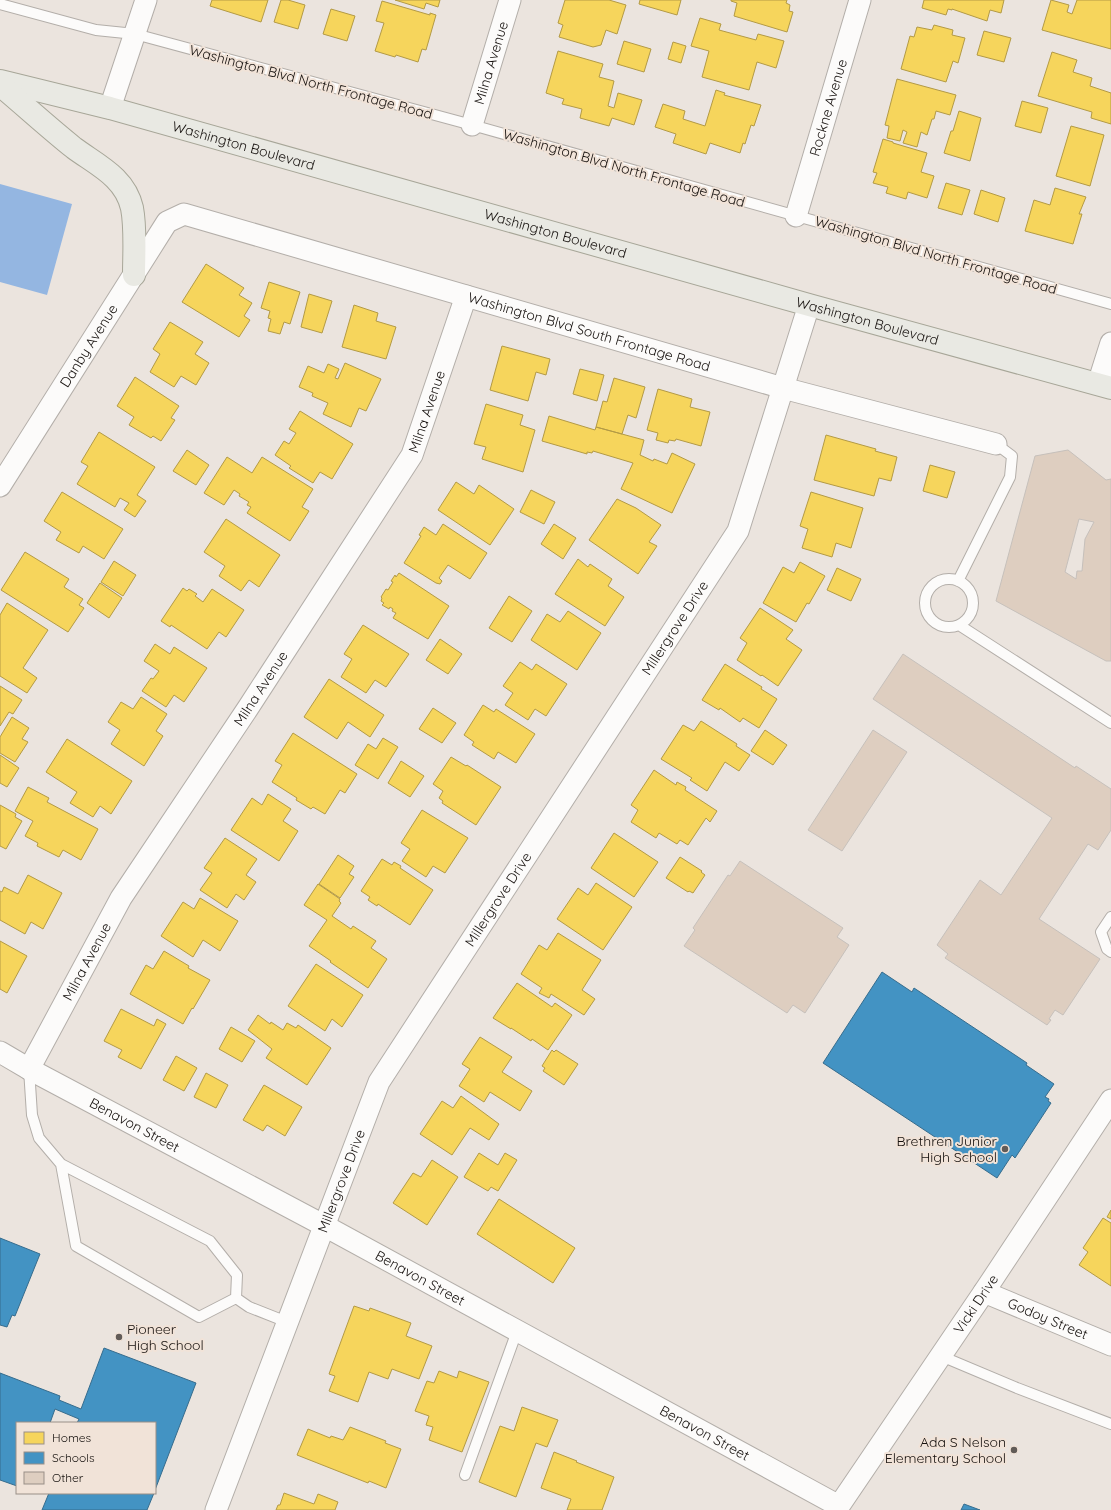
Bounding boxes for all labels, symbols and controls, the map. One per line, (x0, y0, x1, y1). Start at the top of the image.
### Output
street label: Milna Avenue (470, 19, 512, 107)
street label: Washington Blvd North Frontage Road (187, 41, 435, 123)
street label: Rockne Avenue (805, 57, 851, 158)
street label: Washington Boulevard (170, 117, 317, 174)
street label: Washington Blvd North Frontage Road (501, 125, 747, 211)
street label: Washington Boulevard (482, 205, 629, 262)
street label: Washington Blvd North Frontage Road (813, 212, 1059, 298)
street label: Washington Blvd South Frontage Road (466, 288, 712, 375)
street label: Washington Boulevard (794, 293, 941, 349)
street label: Danby Avenue (56, 301, 122, 391)
street label: Milna Avenue (404, 368, 449, 455)
street label: Millergrove Drive (638, 577, 712, 678)
street label: Milna Avenue (230, 647, 292, 729)
street label: Millergrove Drive (461, 849, 535, 950)
street label: Milna Avenue (58, 919, 115, 1004)
street label: Benavon Street (86, 1094, 183, 1156)
street label: Millergrove Drive (313, 1127, 369, 1235)
place label: Brethren Junior High School (896, 1132, 998, 1166)
marker: Brethren Junior High School (1000, 1144, 1010, 1154)
street label: Benavon Street (372, 1246, 468, 1310)
street label: Vicki Drive (949, 1271, 1002, 1337)
street label: Godoy Street (1005, 1294, 1091, 1343)
place label: Pioneer High School (127, 1320, 204, 1354)
marker: Pioneer High School (114, 1332, 124, 1342)
street label: Benavon Street (657, 1401, 753, 1465)
legend (16, 1422, 156, 1494)
text: Homes (52, 1430, 92, 1445)
place label: Ada S Nelson Elementary School (885, 1433, 1006, 1467)
marker: Ada S Nelson Elementary School (1009, 1445, 1019, 1455)
text: Schools (52, 1450, 95, 1465)
text: Other (52, 1470, 84, 1485)

